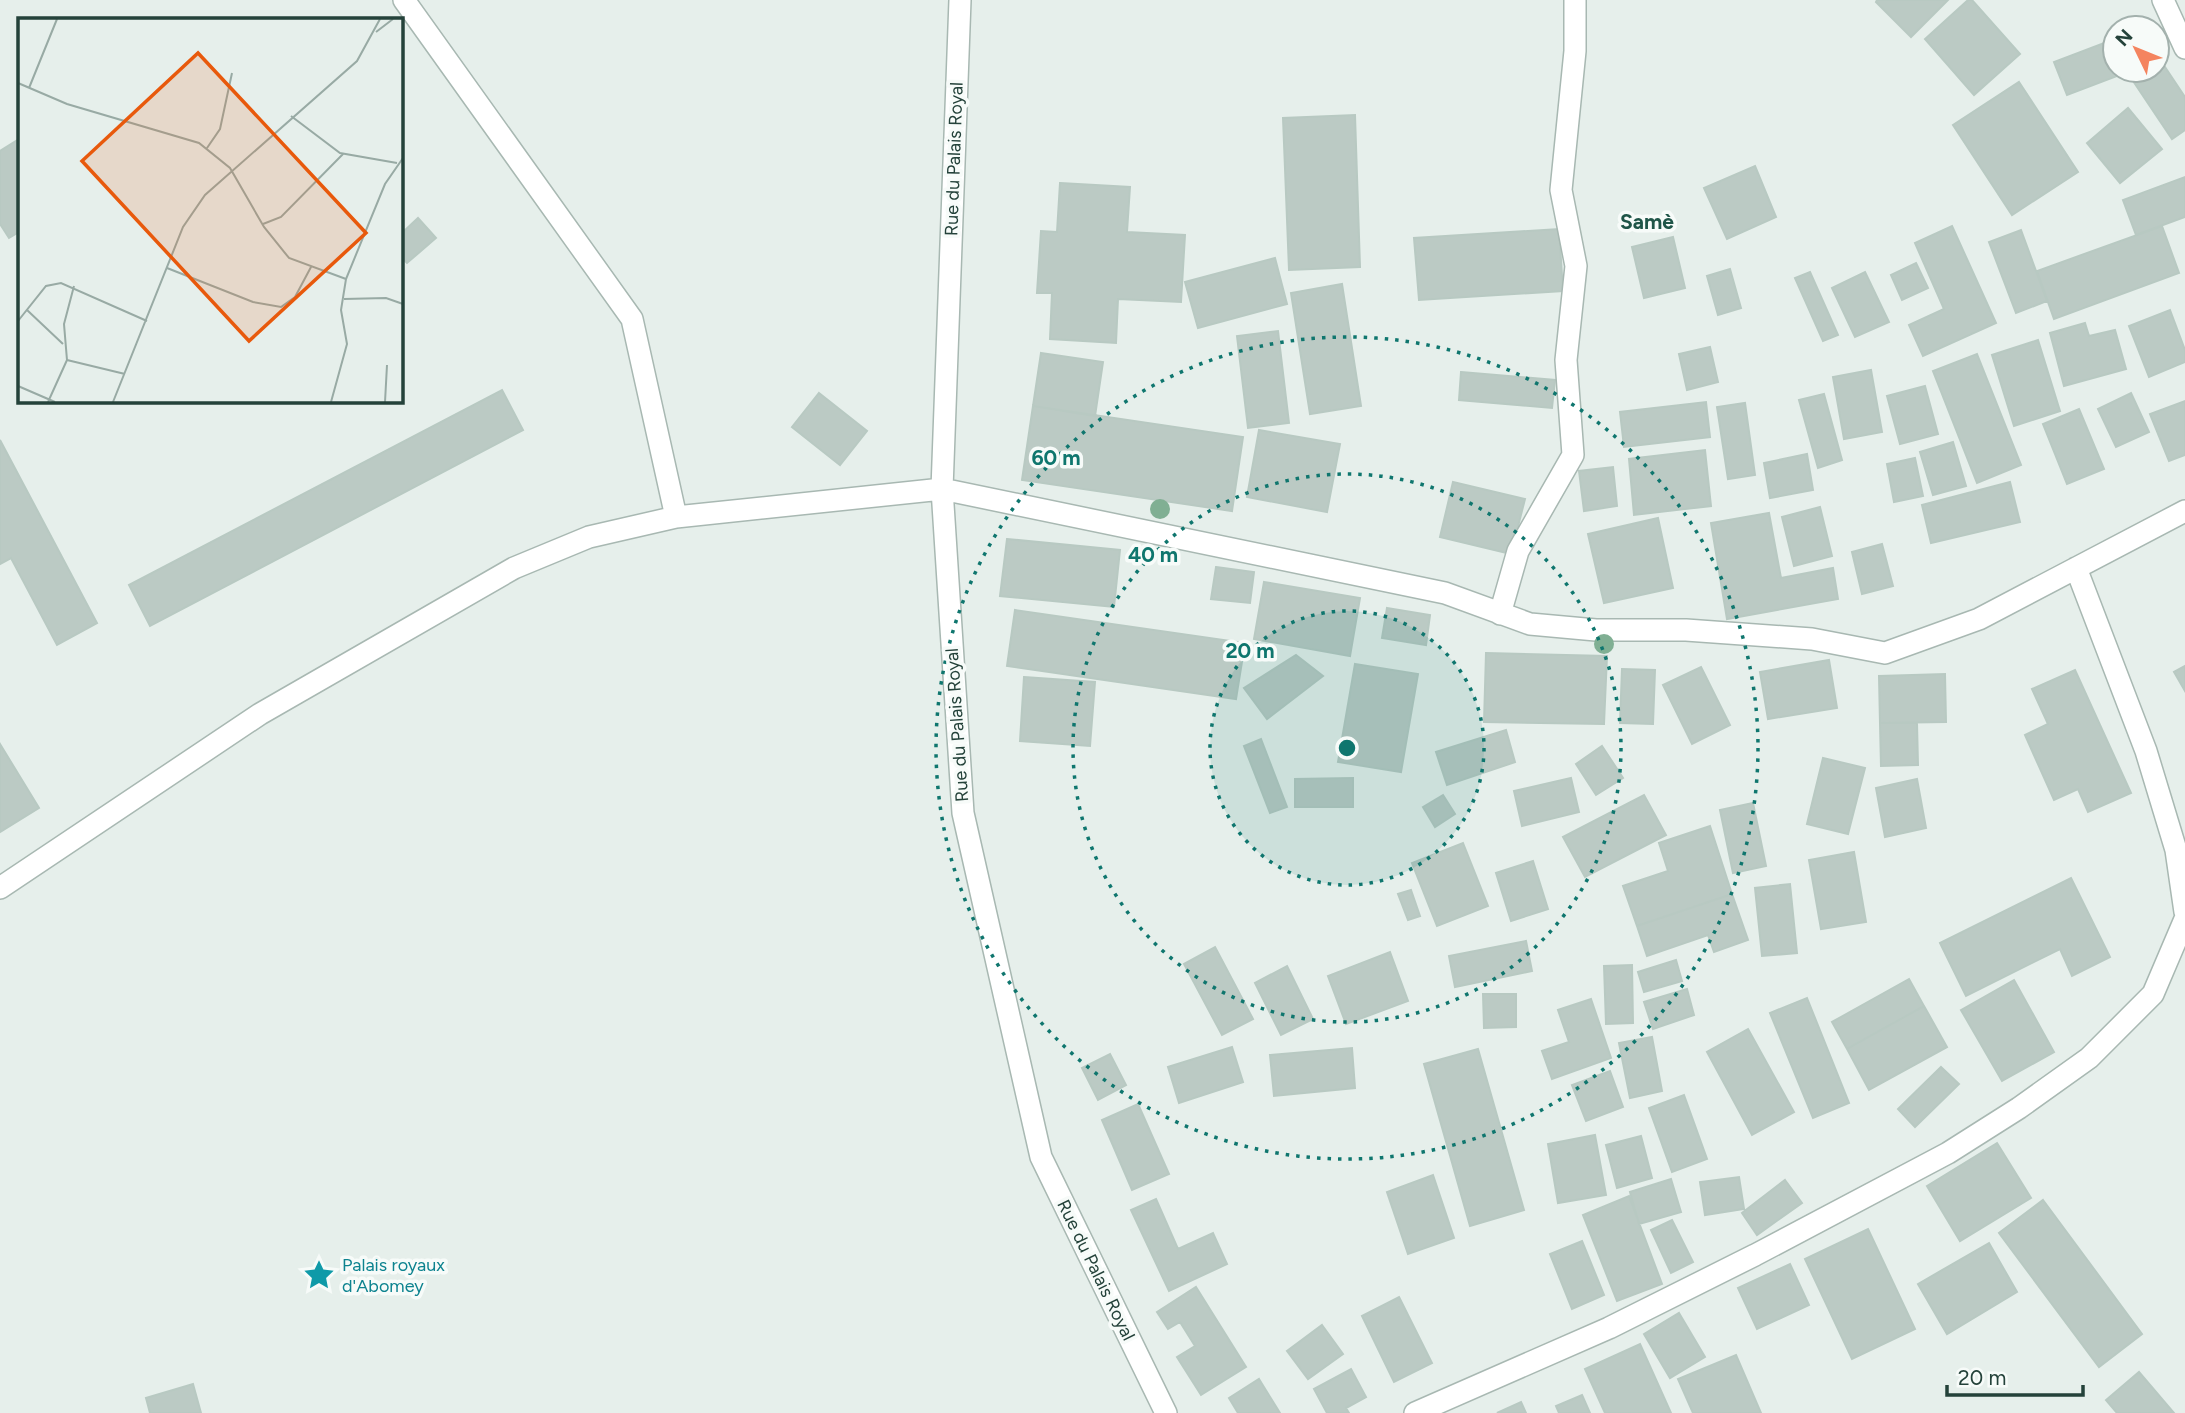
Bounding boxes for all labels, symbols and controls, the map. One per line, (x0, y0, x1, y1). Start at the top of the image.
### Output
north arrow (2101, 14, 2171, 84)
inset map (18, 18, 402, 402)
text: N (2111, 25, 2137, 51)
street label: Rue du Palais Royal (940, 82, 968, 236)
district label: Samè (1620, 209, 1674, 234)
text: 60 m (1031, 445, 1081, 470)
text: 40 m (1128, 542, 1178, 567)
text: 20 m (1225, 638, 1275, 663)
street label: Rue du Palais Royal (941, 647, 973, 803)
centre of rings (1335, 736, 1359, 760)
street label: Rue du Palais Royal (1052, 1196, 1140, 1344)
place label: Palais royaux d'Abomey (342, 1254, 445, 1297)
place icon: Palais royaux d'Abomey (302, 1258, 336, 1292)
scale bar (1947, 1354, 2084, 1398)
text: 20 m (1958, 1365, 2006, 1390)

